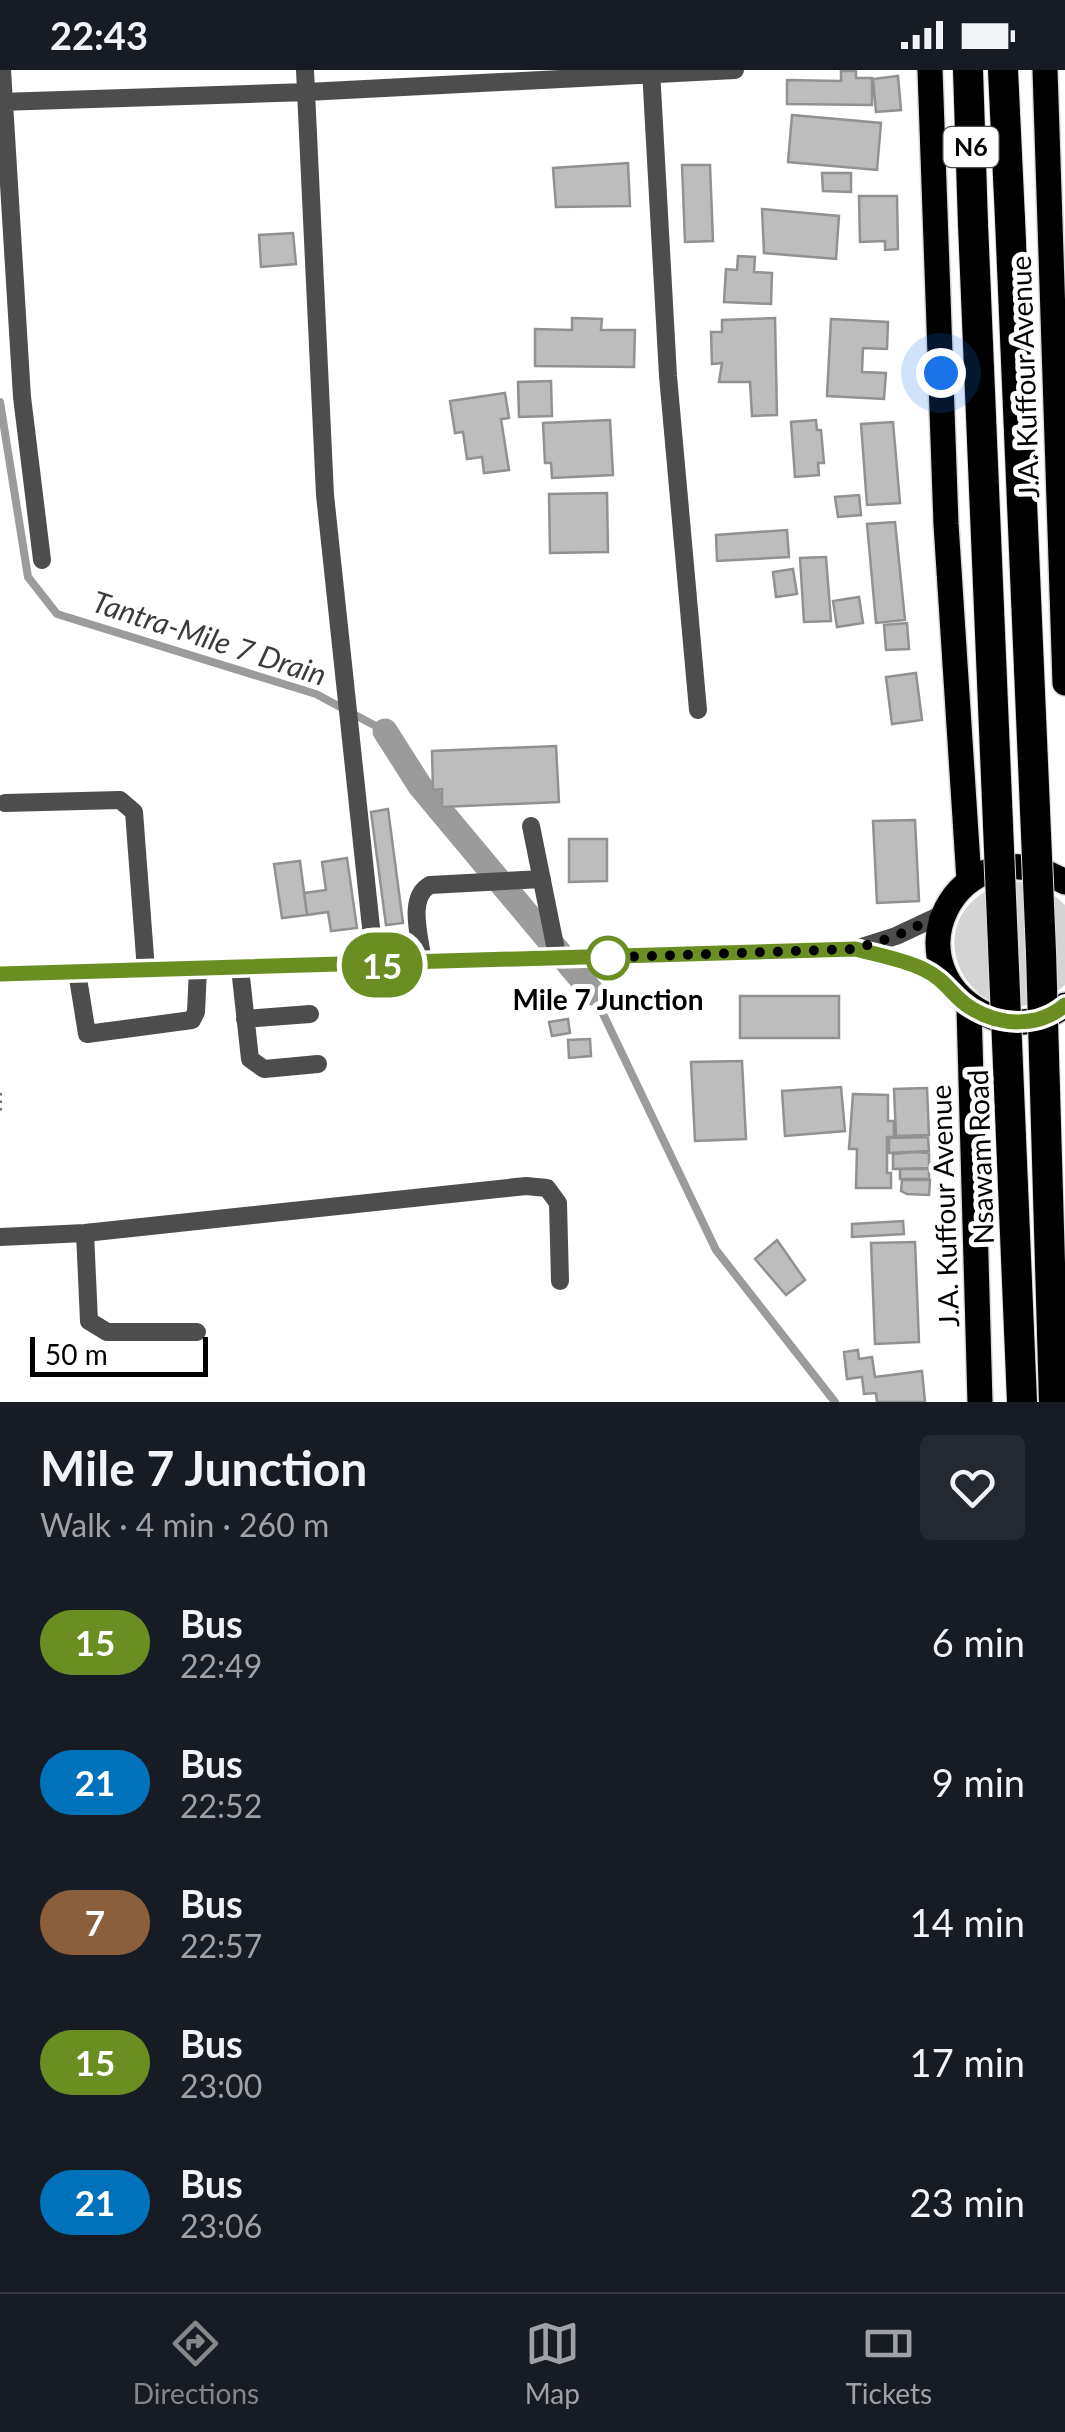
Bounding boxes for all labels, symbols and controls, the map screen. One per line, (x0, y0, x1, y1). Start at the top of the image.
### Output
text: 22:43 (50, 12, 148, 58)
road number: N6 (944, 127, 998, 167)
street label: J.A. Kuffour Avenue (1003, 255, 1045, 499)
your location (916, 348, 966, 398)
water label: Tantra-Mile 7 Drain (88, 582, 331, 692)
line badge: 15 (337, 932, 427, 998)
marker: Mile 7 Junction (587, 937, 629, 979)
text: 15 (362, 944, 402, 986)
place label: Mile 7 Junction (513, 982, 703, 1016)
street label: Nsawam Road (960, 1069, 1000, 1245)
street label: J.A. Kuffour Avenue (923, 1084, 965, 1328)
scale bar (30, 1332, 208, 1376)
text: 50 m (45, 1337, 108, 1371)
button: heart (920, 1435, 1025, 1540)
text: Mile 7 Junction (40, 1439, 367, 1496)
text: Walk · 4 min · 260 m (40, 1505, 329, 1544)
text: Bus (180, 1600, 243, 1646)
text: 6 min (932, 1619, 1025, 1665)
text: 15 (75, 1621, 115, 1663)
text: 22:49 (180, 1646, 262, 1685)
text: Bus (180, 1740, 243, 1786)
text: 9 min (932, 1759, 1025, 1805)
text: 21 (75, 1761, 115, 1803)
text: 22:52 (180, 1786, 262, 1825)
text: Bus (180, 1880, 243, 1926)
text: 14 min (910, 1899, 1025, 1945)
text: 7 (85, 1901, 105, 1943)
text: 22:57 (180, 1926, 262, 1965)
text: Bus (180, 2020, 243, 2066)
text: 17 min (910, 2039, 1025, 2085)
text: 15 (75, 2041, 115, 2083)
text: 23:00 (180, 2066, 262, 2105)
text: Bus (180, 2160, 243, 2206)
text: 23 min (910, 2179, 1025, 2225)
text: 21 (75, 2181, 115, 2223)
text: 23:06 (180, 2206, 262, 2245)
tab: Directions (133, 2316, 259, 2410)
tab: Map (525, 2316, 580, 2410)
tab: Tickets (845, 2316, 932, 2410)

